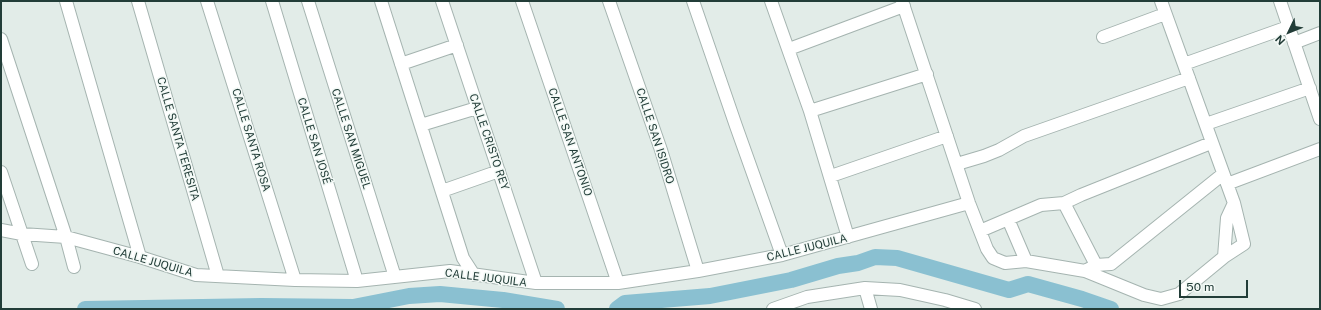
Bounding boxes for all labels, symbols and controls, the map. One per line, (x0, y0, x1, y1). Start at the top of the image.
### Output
north arrow (1269, 12, 1309, 52)
text: N (1273, 33, 1288, 47)
street label: CALLE SANTA TERESITA (154, 76, 202, 202)
street label: CALLE SAN ANTONIO (545, 86, 595, 198)
street label: CALLE SAN ISIDRO (633, 86, 677, 186)
street label: CALLE SANTA ROSA (229, 87, 273, 193)
street label: CALLE SAN MIGUEL (328, 87, 374, 191)
street label: CALLE CRISTO REY (466, 92, 512, 192)
street label: CALLE SAN JOSÉ (295, 96, 333, 186)
street label: CALLE JUQUILA (765, 232, 849, 264)
street label: CALLE JUQUILA (111, 244, 195, 280)
street label: CALLE JUQUILA (444, 266, 528, 290)
scale bar (1181, 272, 1250, 298)
text: 50 m (1186, 280, 1214, 294)

